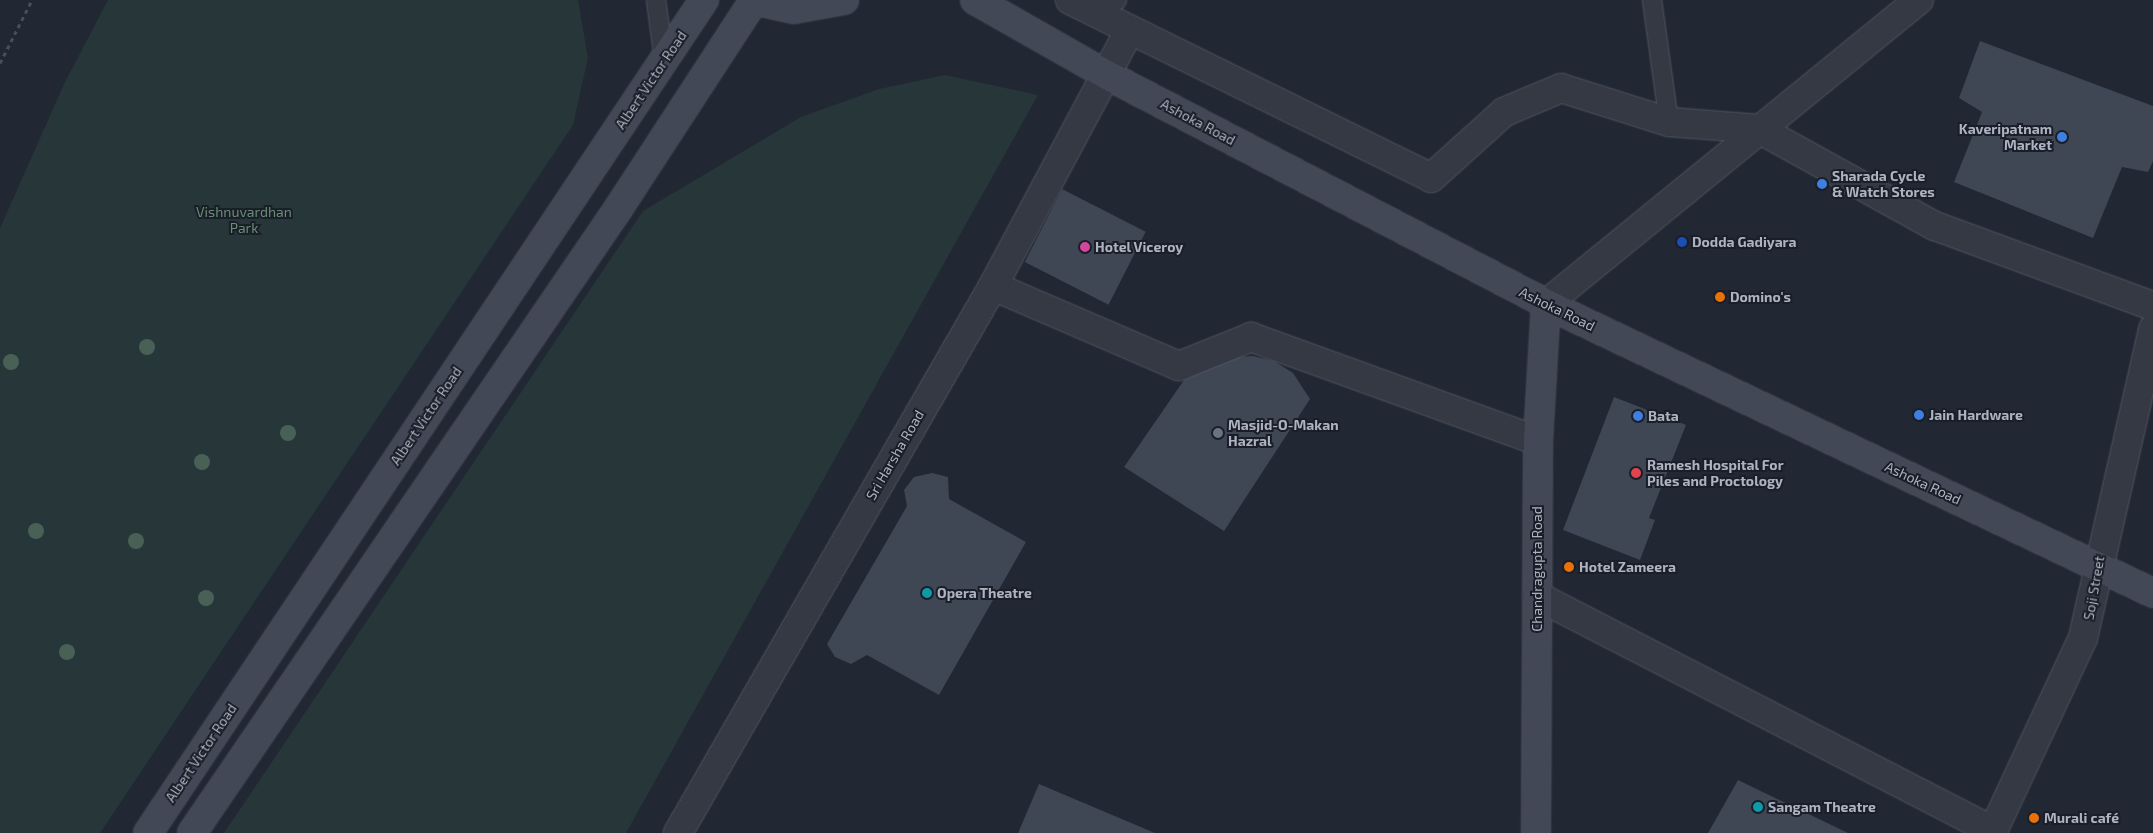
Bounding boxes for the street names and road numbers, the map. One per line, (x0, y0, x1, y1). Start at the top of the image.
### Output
street label: Albert Victor Road (612, 27, 690, 133)
street label: Ashoka Road (1158, 95, 1238, 149)
street label: Ashoka Road (1516, 283, 1598, 335)
street label: Albert Victor Road (387, 363, 465, 469)
street label: Sri Harsha Road (862, 407, 928, 503)
street label: Ashoka Road (1882, 458, 1964, 508)
street label: Chandragupta Road (1529, 506, 1545, 632)
street label: Soji Street (2080, 555, 2108, 621)
street label: Albert Victor Road (162, 700, 240, 806)

